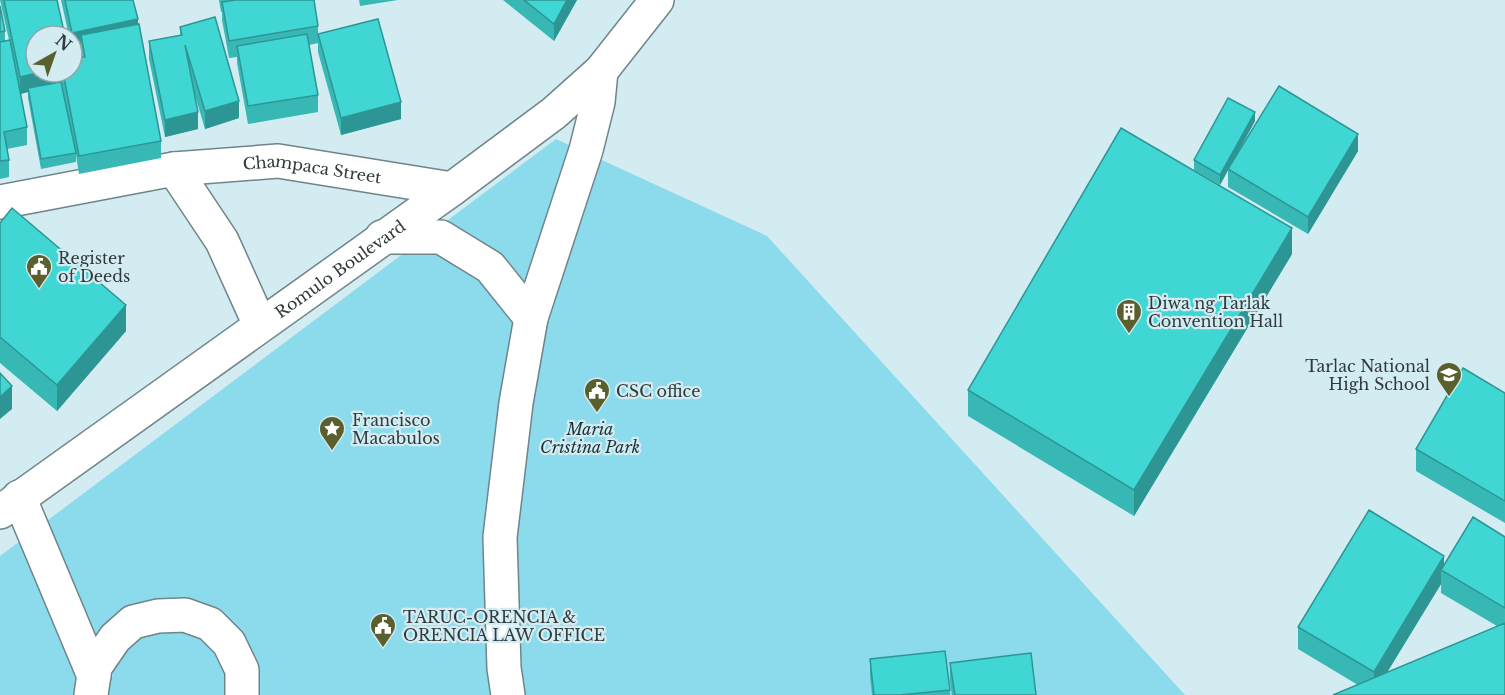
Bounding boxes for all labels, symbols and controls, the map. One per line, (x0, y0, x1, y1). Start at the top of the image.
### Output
north arrow (24, 24, 84, 84)
text: N (51, 30, 76, 55)
street label: Champaca Street (242, 151, 383, 187)
street label: Romulo Boulevard (271, 216, 409, 322)
place label: Register of Deeds (58, 248, 130, 286)
public building icon: Register of Deeds (24, 252, 54, 290)
place label: Diwa ng Tarlak Convention Hall (1148, 293, 1283, 331)
building icon: Diwa ng Tarlak Convention Hall (1114, 297, 1144, 335)
place label: Tarlac National High School (1305, 356, 1430, 394)
school or university icon: Tarlac National High School (1434, 360, 1464, 398)
public building icon: CSC office (582, 376, 612, 414)
place label: CSC office (616, 381, 700, 401)
place label: Francisco Macabulos (352, 410, 440, 448)
place icon: Francisco Macabulos (317, 414, 347, 452)
park label: Maria Cristina Park (540, 419, 640, 457)
place label: TARUC-ORENCIA & ORENCIA LAW OFFICE (403, 607, 605, 645)
public building icon: TARUC-ORENCIA & ORENCIA LAW OFFICE (368, 611, 398, 649)

